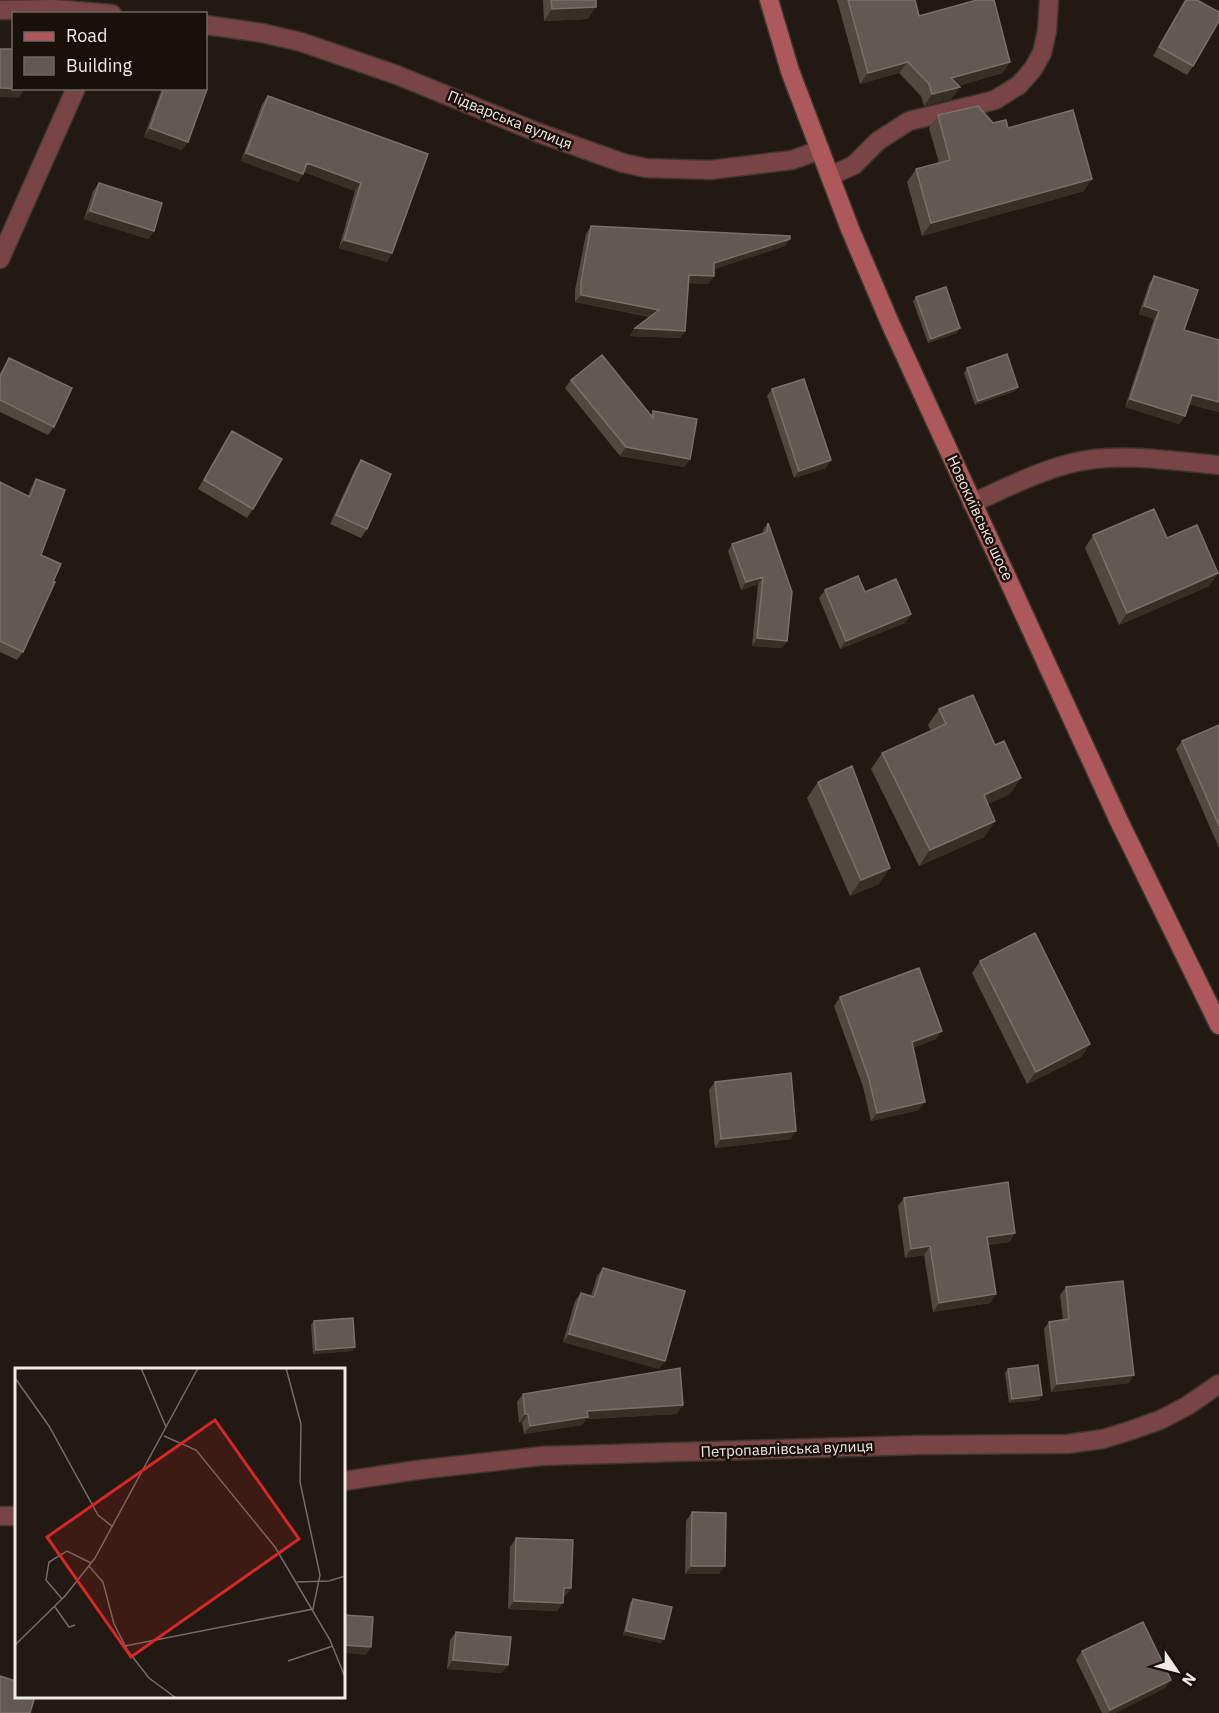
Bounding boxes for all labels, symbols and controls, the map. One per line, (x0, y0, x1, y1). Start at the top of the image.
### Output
legend (12, 12, 207, 90)
text: Road (66, 24, 107, 47)
text: Building (66, 54, 133, 77)
street label: Підварська вулиця (445, 86, 575, 153)
street label: Новокиївське шосе (943, 452, 1018, 584)
inset map (15, 1368, 345, 1698)
street label: Петропавлівська вулиця (700, 1436, 874, 1461)
north arrow (1147, 1641, 1207, 1701)
text: N (1178, 1669, 1201, 1690)

